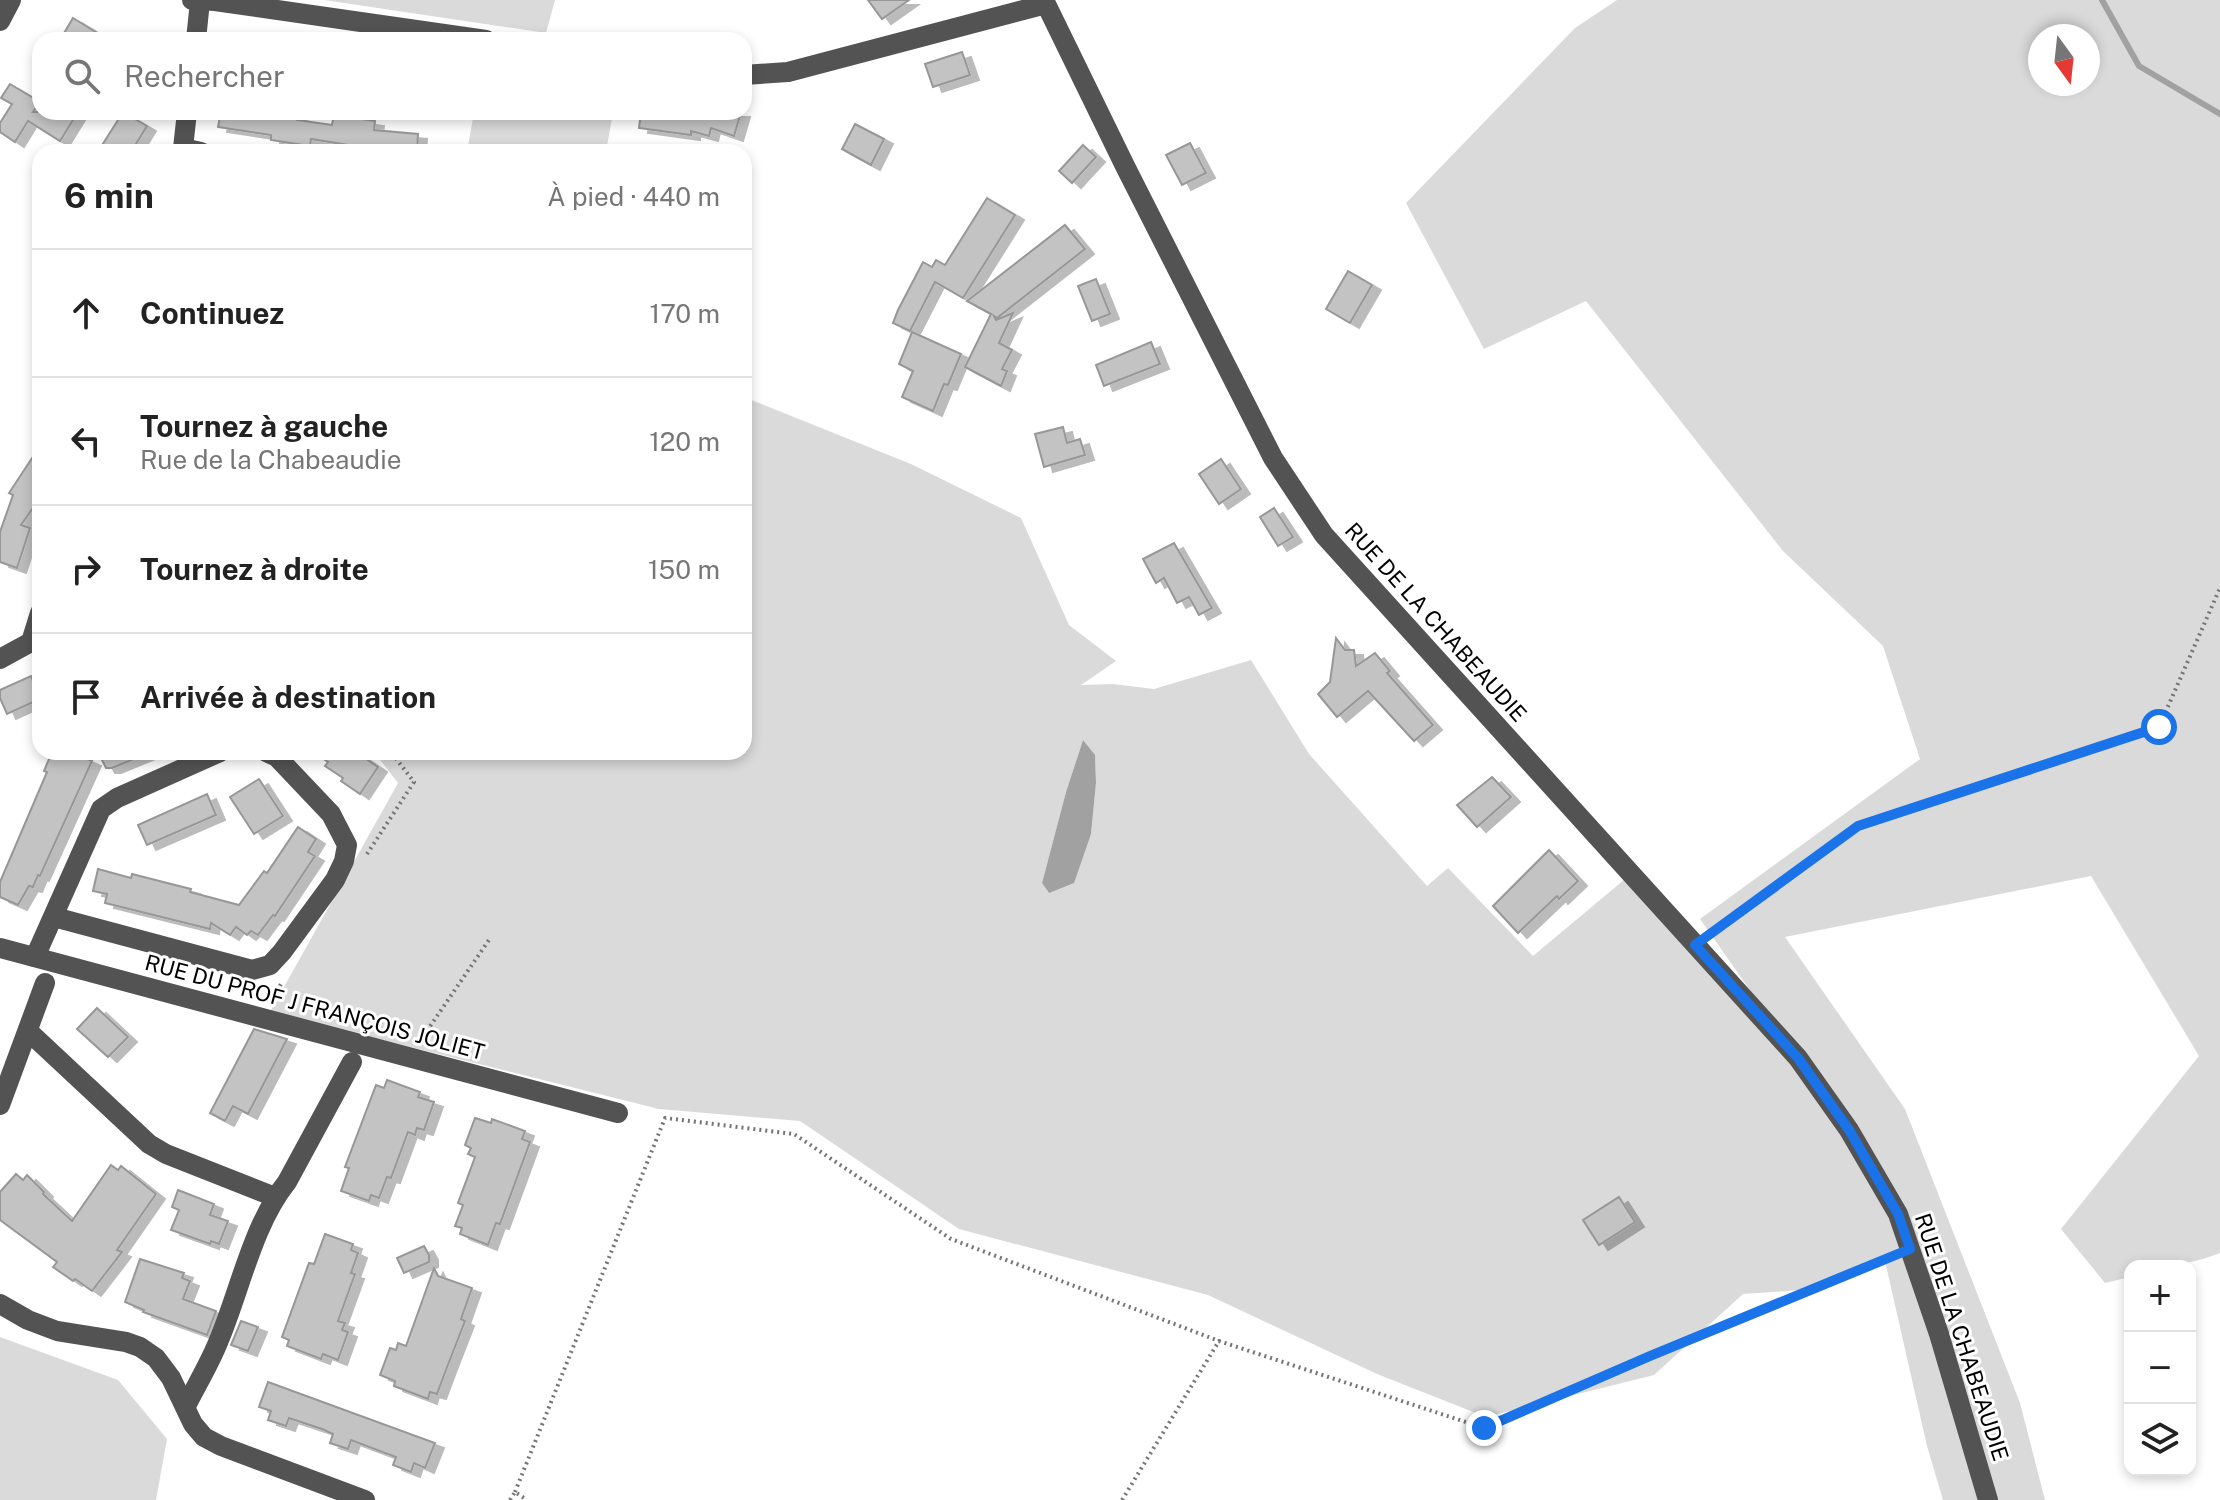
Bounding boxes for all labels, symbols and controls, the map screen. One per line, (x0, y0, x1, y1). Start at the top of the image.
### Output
north arrow (2028, 24, 2100, 96)
search box (32, 32, 752, 120)
icon: search (60, 54, 104, 98)
text: Rechercher (124, 58, 285, 94)
text: 6 min (64, 176, 154, 216)
text: À pied · 440 m (547, 181, 720, 212)
icon: ahead (64, 291, 108, 335)
text: Continuez (140, 295, 284, 331)
text: 170 m (650, 298, 720, 329)
text: Tournez à gauche (140, 408, 388, 444)
icon: left (64, 419, 108, 463)
text: 120 m (649, 426, 720, 457)
text: Rue de la Chabeaudie (140, 444, 401, 475)
street label: RUE DE LA CHABEAUDIE (1340, 517, 1532, 727)
icon: right (64, 547, 108, 591)
text: Tournez à droite (140, 551, 369, 587)
text: 150 m (648, 554, 720, 585)
icon: arrive (64, 675, 108, 719)
text: Arrivée à destination (140, 679, 436, 715)
route start (2141, 709, 2177, 745)
street label: RUE DU PROF J FRANÇOIS JOLIET (142, 949, 488, 1065)
street label: RUE DE LA CHABEAUDIE (1910, 1210, 2014, 1464)
map controls (2124, 1260, 2196, 1476)
button: + (2124, 1260, 2196, 1332)
button: − (2124, 1332, 2196, 1404)
button: layers (2124, 1404, 2196, 1476)
route end (1466, 1410, 1502, 1446)

